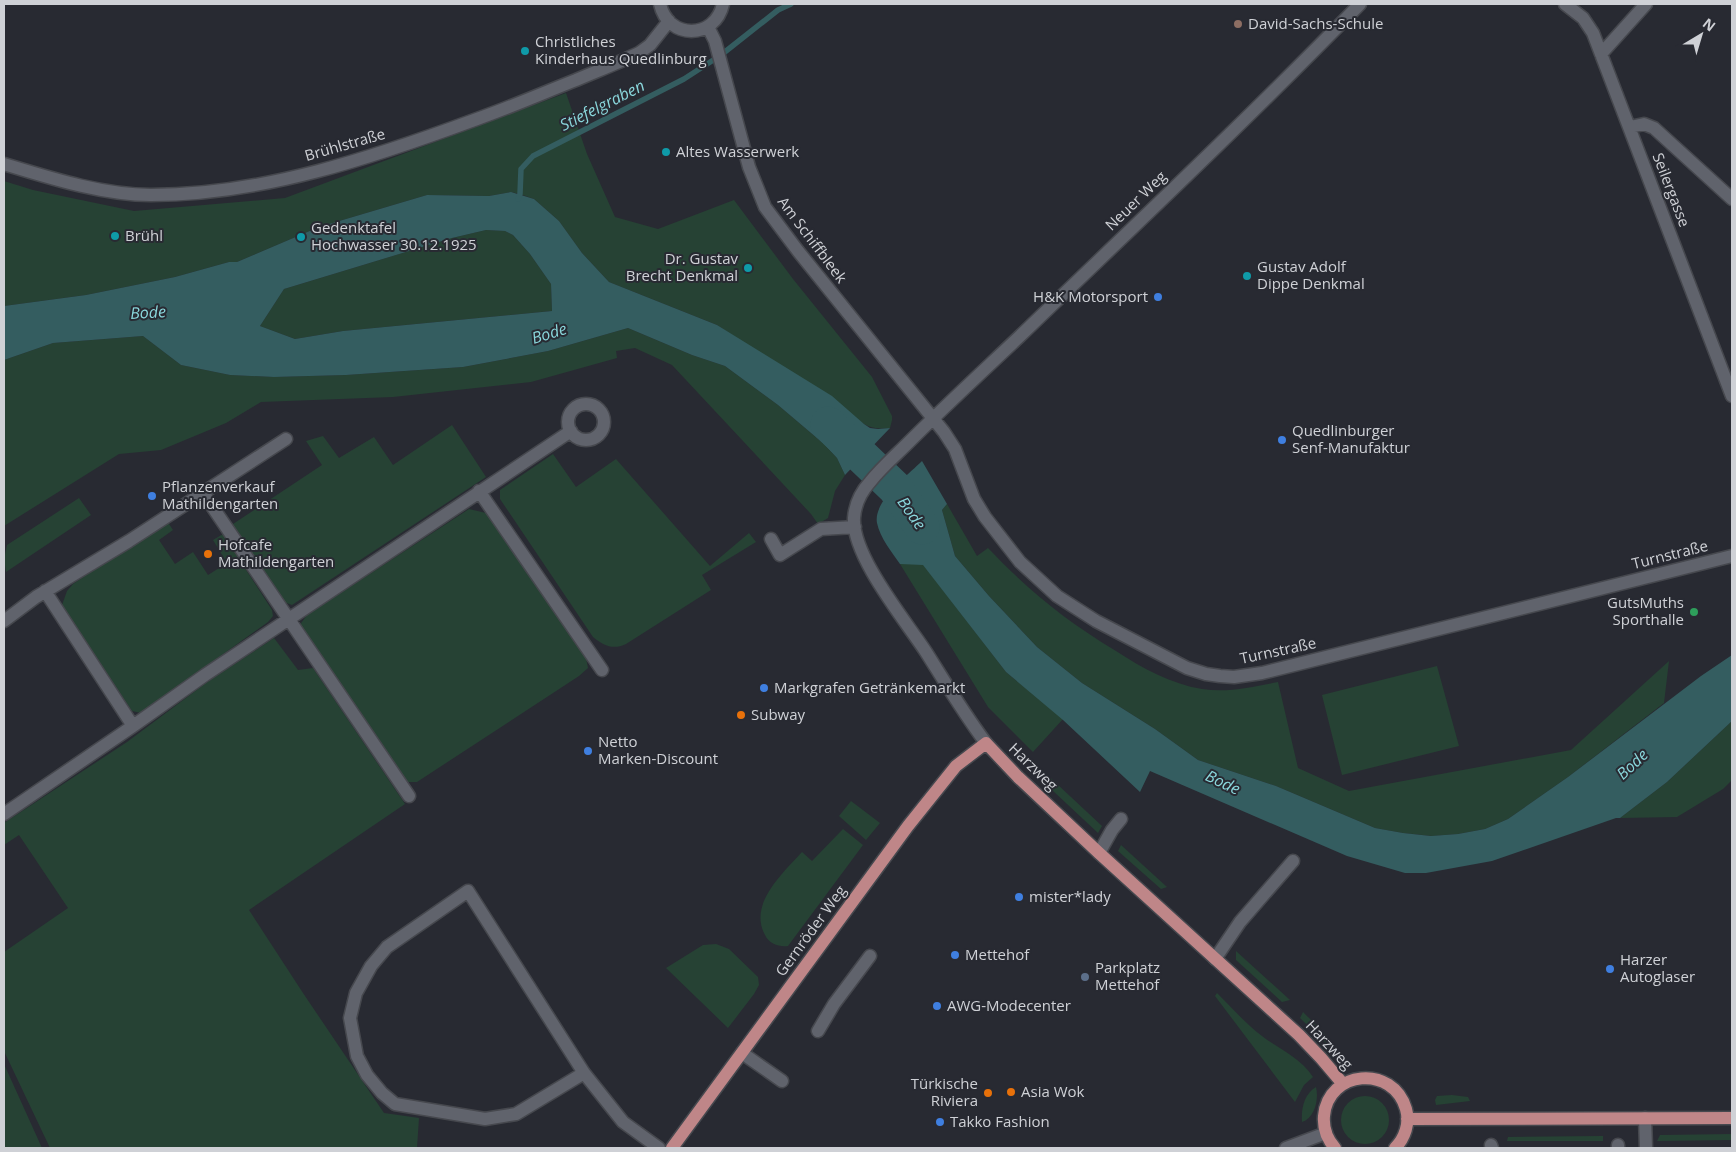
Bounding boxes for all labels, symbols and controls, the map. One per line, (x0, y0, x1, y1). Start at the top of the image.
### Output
north arrow (1676, 10, 1726, 60)
place label: David-Sachs-Schule (1248, 13, 1383, 33)
text: N (1699, 13, 1720, 35)
marker: David-Sachs-Schule (1232, 18, 1244, 30)
place label: Christliches Kinderhaus Quedlinburg (535, 31, 707, 68)
marker: Christliches Kinderhaus Quedlinburg (519, 45, 531, 57)
water label: Stiefelgraben (556, 74, 648, 136)
street label: Brühlstraße (302, 123, 387, 165)
place label: Altes Wasserwerk (676, 141, 799, 161)
marker: Altes Wasserwerk (660, 146, 672, 158)
street label: Seilergasse (1649, 150, 1695, 230)
street label: Neuer Weg (1100, 166, 1170, 234)
street label: Am Schiffbleek (774, 192, 852, 287)
place label: Gedenktafel Hochwasser 30.12.1925 (311, 217, 477, 254)
place label: Brühl (125, 225, 163, 245)
marker: Brühl (109, 230, 121, 242)
marker: Gedenktafel Hochwasser 30.12.1925 (295, 231, 307, 243)
place label: Dr. Gustav Brecht Denkmal (626, 248, 739, 285)
place label: Gustav Adolf Dippe Denkmal (1257, 256, 1365, 293)
marker: Dr. Gustav Brecht Denkmal (742, 262, 754, 274)
marker: Gustav Adolf Dippe Denkmal (1241, 270, 1253, 282)
place label: H&K Motorsport (1033, 286, 1148, 306)
marker: H&K Motorsport (1152, 291, 1164, 303)
water label: Bode (130, 300, 166, 324)
water label: Bode (529, 317, 569, 349)
place label: Quedlinburger Senf-Manufaktur (1292, 420, 1410, 457)
marker: Quedlinburger Senf-Manufaktur (1276, 434, 1288, 446)
place label: Pflanzenverkauf Mathildengarten (162, 476, 278, 513)
marker: Pflanzenverkauf Mathildengarten (146, 490, 158, 502)
water label: Bode (893, 492, 931, 534)
place label: Hofcafe Mathildengarten (218, 534, 334, 571)
street label: Turnstraße (1630, 535, 1710, 573)
marker: Hofcafe Mathildengarten (202, 548, 214, 560)
place label: GutsMuths Sporthalle (1607, 592, 1684, 629)
marker: GutsMuths Sporthalle (1688, 606, 1700, 618)
street label: Turnstraße (1238, 632, 1318, 668)
place label: Markgrafen Getränkemarkt (774, 677, 965, 697)
marker: Markgrafen Getränkemarkt (758, 682, 770, 694)
place label: Subway (751, 704, 806, 724)
marker: Subway (735, 709, 747, 721)
place label: Netto Marken-Discount (598, 731, 718, 768)
street label: Harzweg (1005, 738, 1062, 795)
water label: Bode (1611, 744, 1653, 784)
marker: Netto Marken-Discount (582, 745, 594, 757)
water label: Bode (1202, 764, 1244, 800)
street label: Gernröder Weg (770, 881, 850, 980)
place label: mister*lady (1029, 886, 1111, 906)
marker: mister*lady (1013, 891, 1025, 903)
place label: Mettehof (965, 944, 1030, 964)
marker: Mettehof (949, 949, 961, 961)
place label: Harzer Autoglaser (1620, 949, 1695, 986)
place label: Parkplatz Mettehof (1095, 957, 1160, 994)
marker: Harzer Autoglaser (1604, 963, 1616, 975)
marker: Parkplatz Mettehof (1079, 971, 1091, 983)
place label: AWG-Modecenter (947, 995, 1071, 1015)
marker: AWG-Modecenter (931, 1000, 943, 1012)
street label: Harzweg (1302, 1015, 1358, 1073)
place label: Türkische Riviera (911, 1073, 978, 1110)
place label: Asia Wok (1021, 1081, 1085, 1101)
marker: Asia Wok (1005, 1086, 1017, 1098)
marker: Türkische Riviera (982, 1087, 994, 1099)
place label: Takko Fashion (950, 1111, 1050, 1131)
marker: Takko Fashion (934, 1116, 946, 1128)

